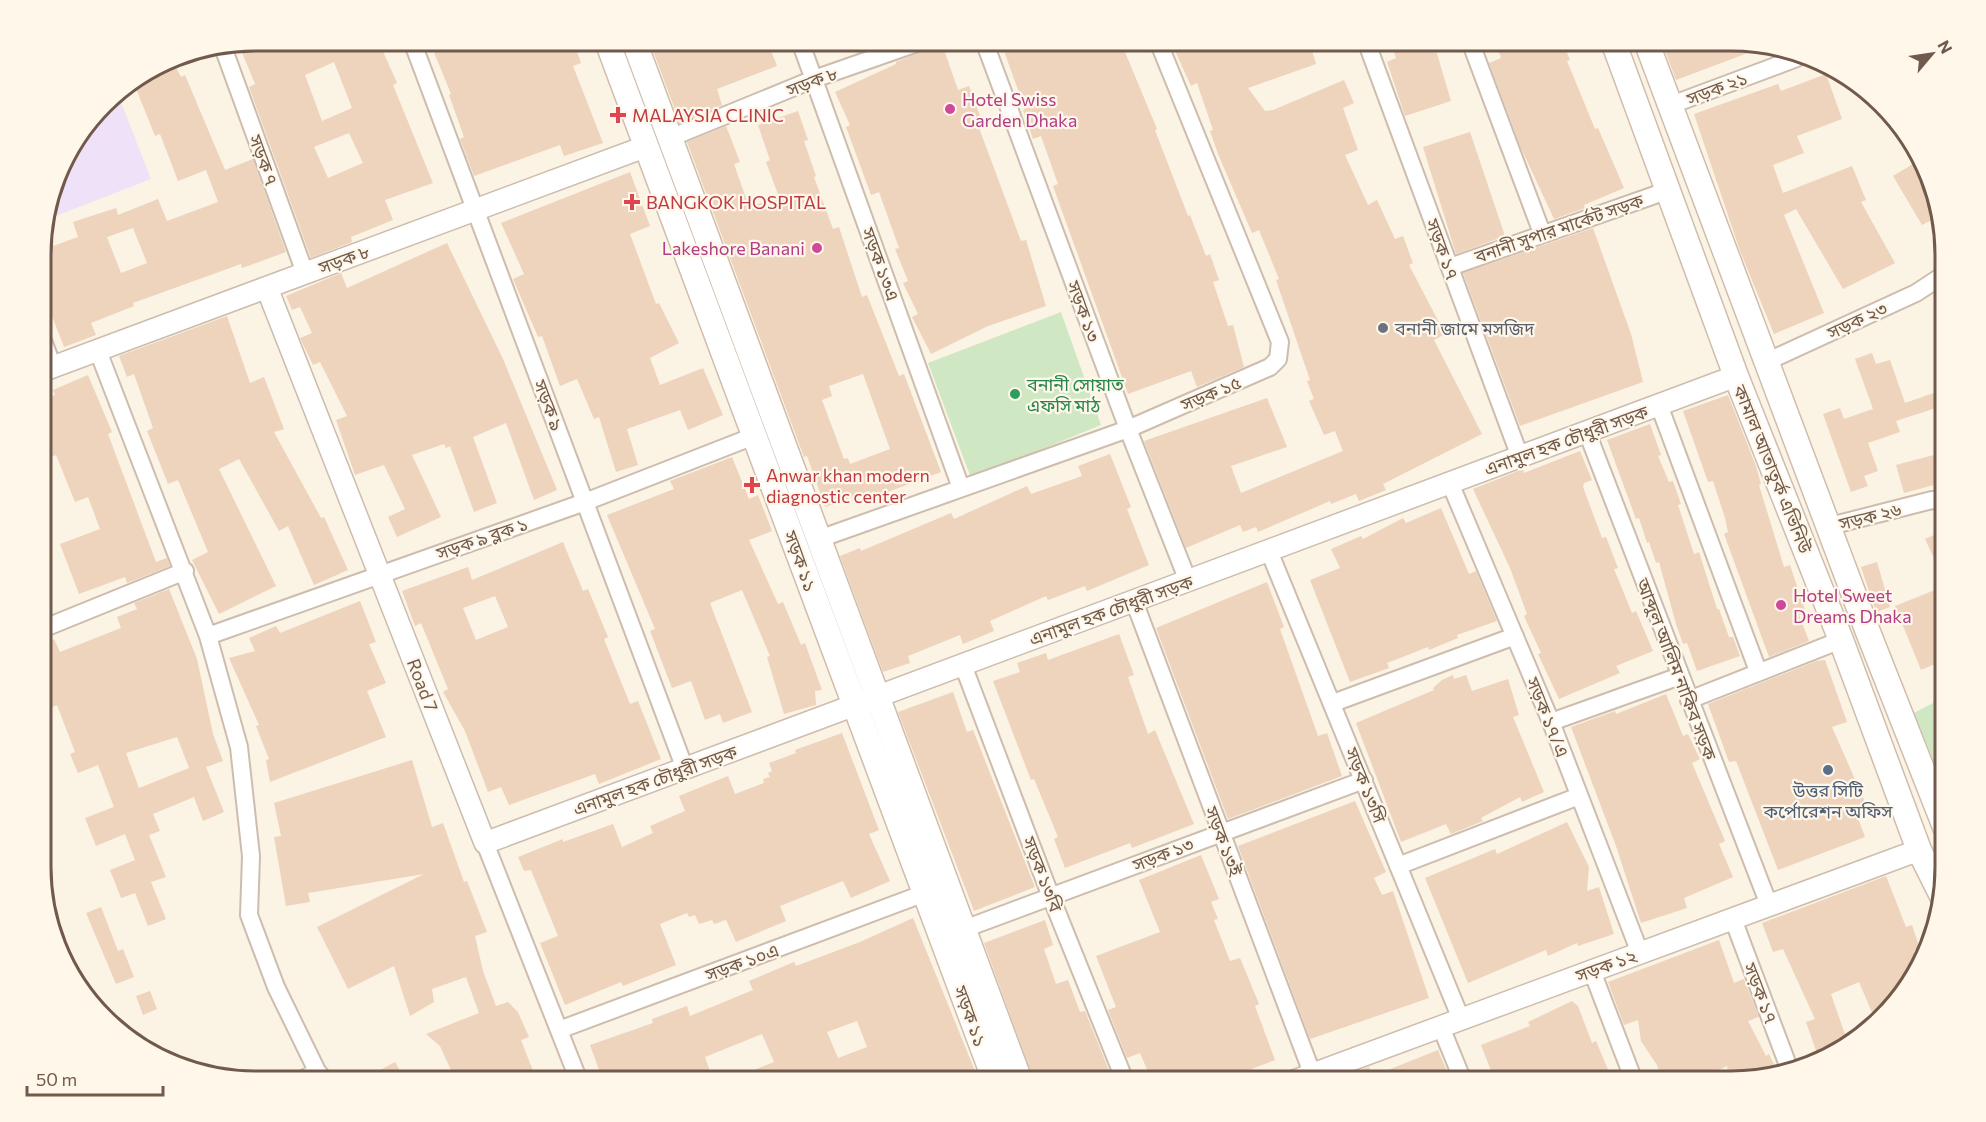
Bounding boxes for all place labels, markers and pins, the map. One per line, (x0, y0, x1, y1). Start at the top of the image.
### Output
place label: Hotel Swiss Garden Dhaka (962, 88, 1077, 131)
marker: Hotel Swiss Garden Dhaka (943, 102, 957, 116)
place label: MALAYSIA CLINIC (632, 104, 784, 126)
marker: MALAYSIA CLINIC (609, 106, 627, 124)
place label: BANGKOK HOSPITAL (646, 191, 826, 213)
marker: BANGKOK HOSPITAL (623, 193, 641, 211)
place label: Lakeshore Banani (662, 237, 805, 259)
marker: Lakeshore Banani (810, 241, 824, 255)
place label: বনানী জামে মসজিদ (1394, 317, 1535, 339)
marker: বনানী জামে মসজিদ (1376, 321, 1390, 335)
place label: বনানী সোয়াত এফসি মাঠ (1026, 373, 1124, 416)
marker: বনানী সোয়াত এফসি মাঠ (1008, 387, 1022, 401)
place label: Anwar khan modern diagnostic center (766, 464, 930, 507)
marker: Anwar khan modern diagnostic center (743, 476, 761, 494)
place label: Hotel Sweet Dreams Dhaka (1793, 584, 1912, 627)
marker: Hotel Sweet Dreams Dhaka (1774, 598, 1788, 612)
marker: উত্তর সিটি কর্পোরেশন অফিস (1821, 763, 1835, 777)
place label: উত্তর সিটি কর্পোরেশন অফিস (1763, 779, 1893, 822)

